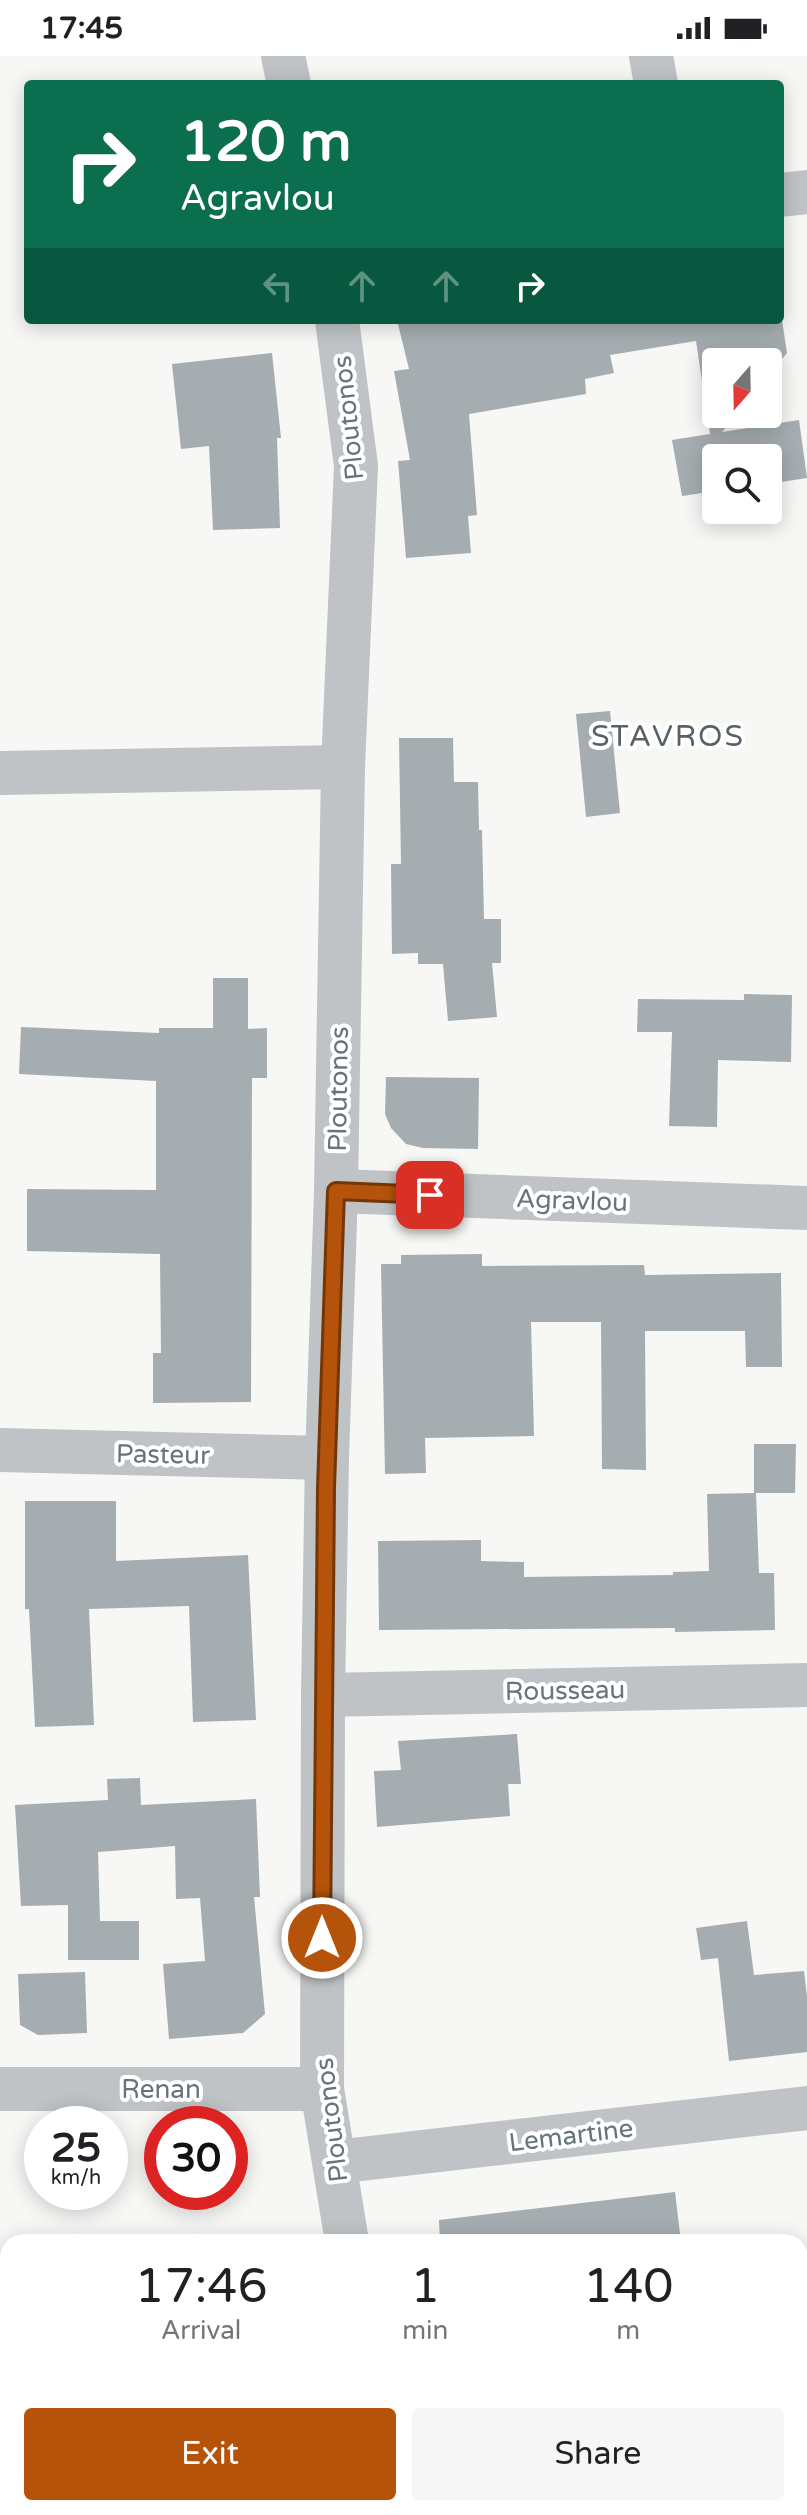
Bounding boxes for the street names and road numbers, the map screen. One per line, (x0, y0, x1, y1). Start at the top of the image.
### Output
street label: Ploutonos (327, 354, 370, 482)
street label: Ploutonos (322, 1026, 355, 1152)
street label: Agravlou (516, 1183, 628, 1218)
street label: Pasteur (116, 1438, 210, 1471)
street label: Rousseau (505, 1674, 625, 1707)
street label: Ploutonos (308, 2056, 355, 2184)
street label: Renan (121, 2074, 201, 2105)
street label: Lemartine (507, 2112, 635, 2159)

